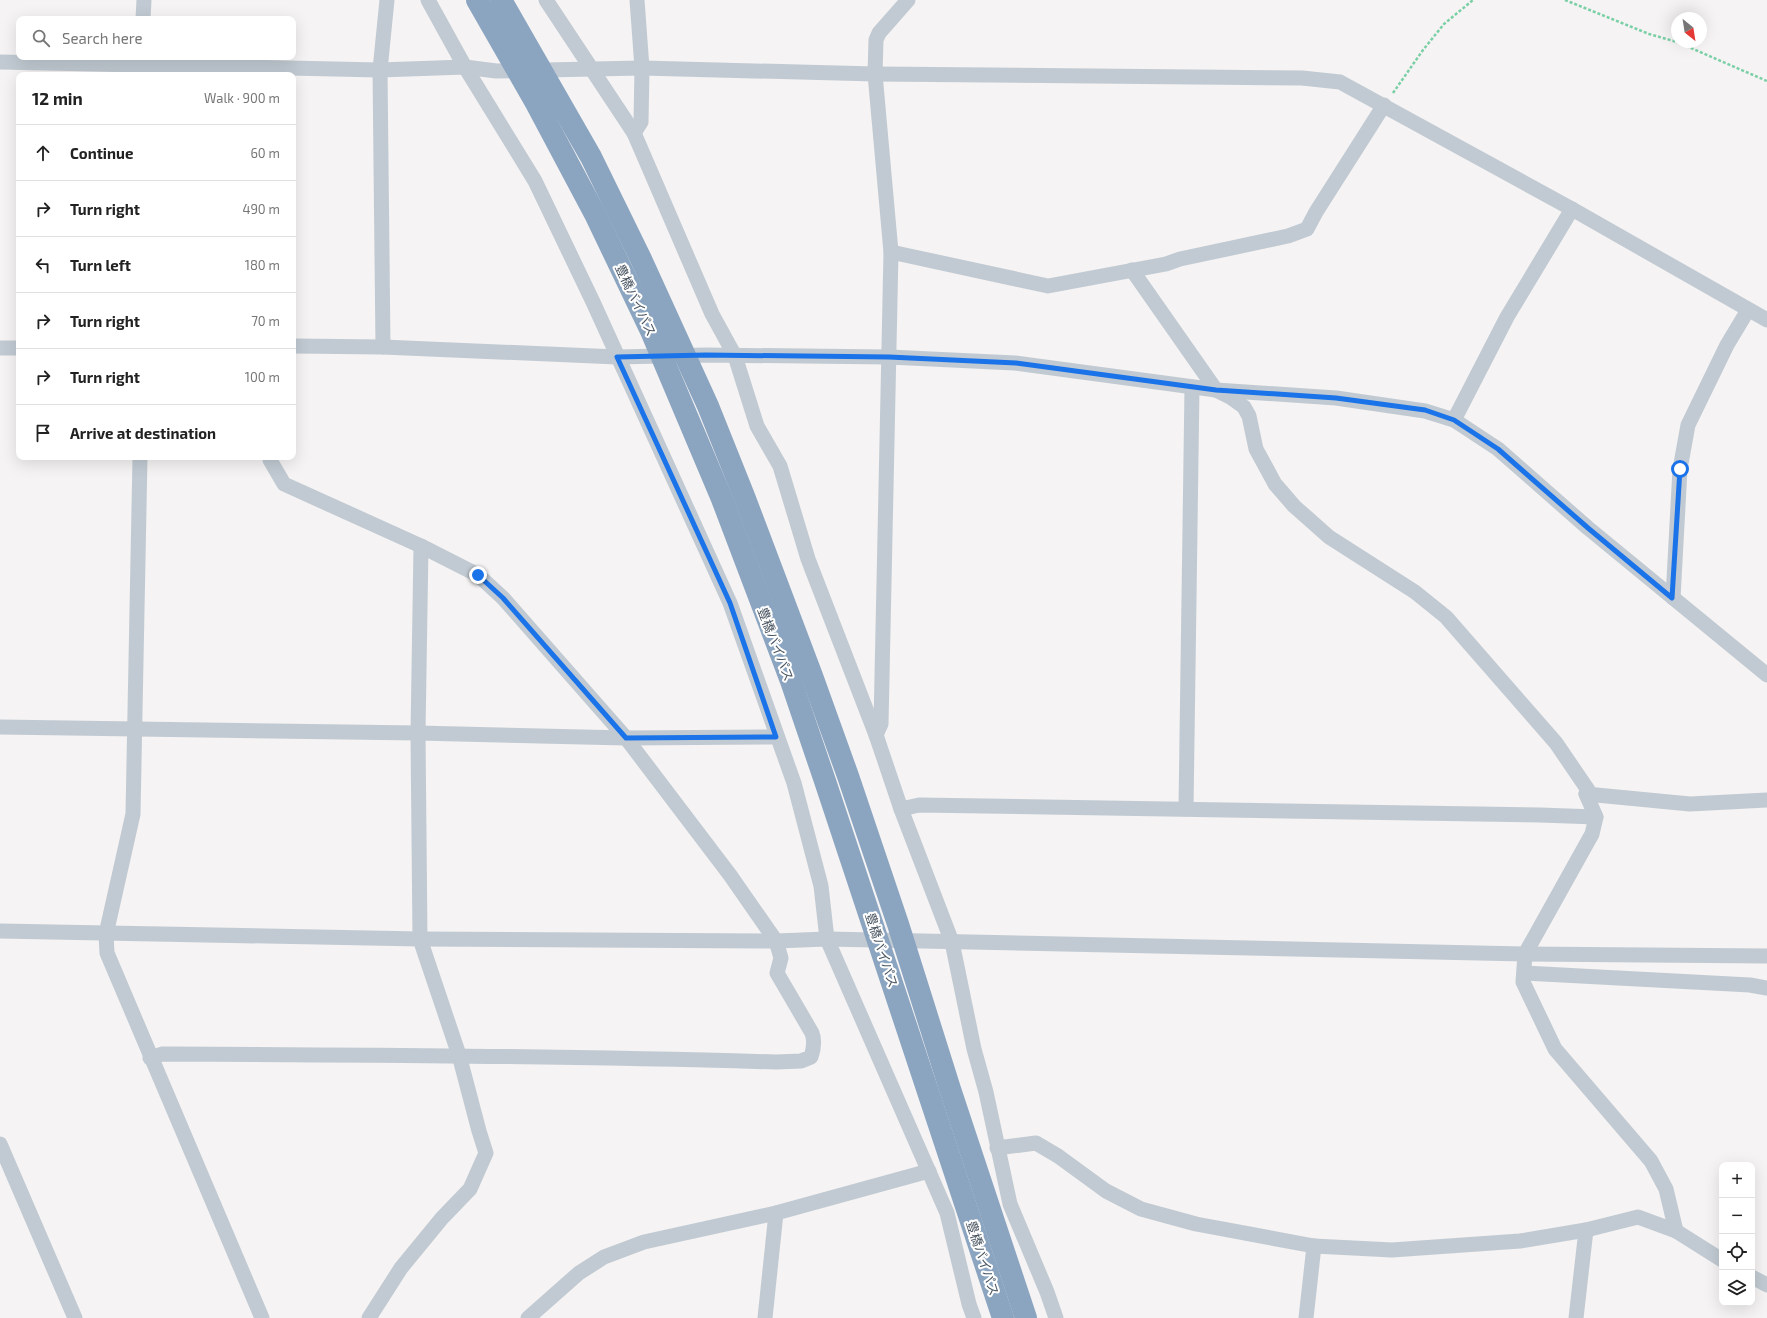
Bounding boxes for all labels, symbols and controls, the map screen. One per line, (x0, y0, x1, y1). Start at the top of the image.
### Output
north arrow (1671, 12, 1707, 48)
search box (16, 16, 296, 60)
icon: search (30, 27, 52, 49)
text: Search here (62, 29, 143, 47)
text: 12 min (32, 88, 83, 108)
text: Walk · 900 m (204, 90, 280, 106)
icon: ahead (32, 142, 54, 164)
text: Continue (70, 144, 133, 162)
text: 60 m (250, 145, 280, 161)
icon: right (32, 198, 54, 220)
text: Turn right (70, 200, 140, 218)
text: 490 m (242, 201, 280, 217)
icon: left (32, 254, 54, 276)
text: Turn left (70, 256, 131, 274)
text: 180 m (245, 257, 280, 273)
street label: 豊橋バイパス (612, 261, 660, 339)
icon: right (32, 310, 54, 332)
text: Turn right (70, 312, 140, 330)
text: 70 m (251, 313, 280, 329)
icon: right (32, 366, 54, 388)
text: Turn right (70, 368, 140, 386)
text: 100 m (245, 369, 280, 385)
icon: arrive (32, 422, 54, 444)
text: Arrive at destination (70, 424, 216, 442)
route start (1671, 460, 1689, 478)
route end (469, 566, 487, 584)
street label: 豊橋バイパス (755, 605, 797, 683)
street label: 豊橋バイパス (862, 911, 902, 989)
map controls (1719, 1162, 1755, 1306)
button: + (1719, 1162, 1755, 1198)
button: − (1719, 1198, 1755, 1234)
street label: 豊橋バイパス (963, 1219, 1003, 1297)
button: locate (1719, 1234, 1755, 1270)
button: layers (1719, 1270, 1755, 1306)

